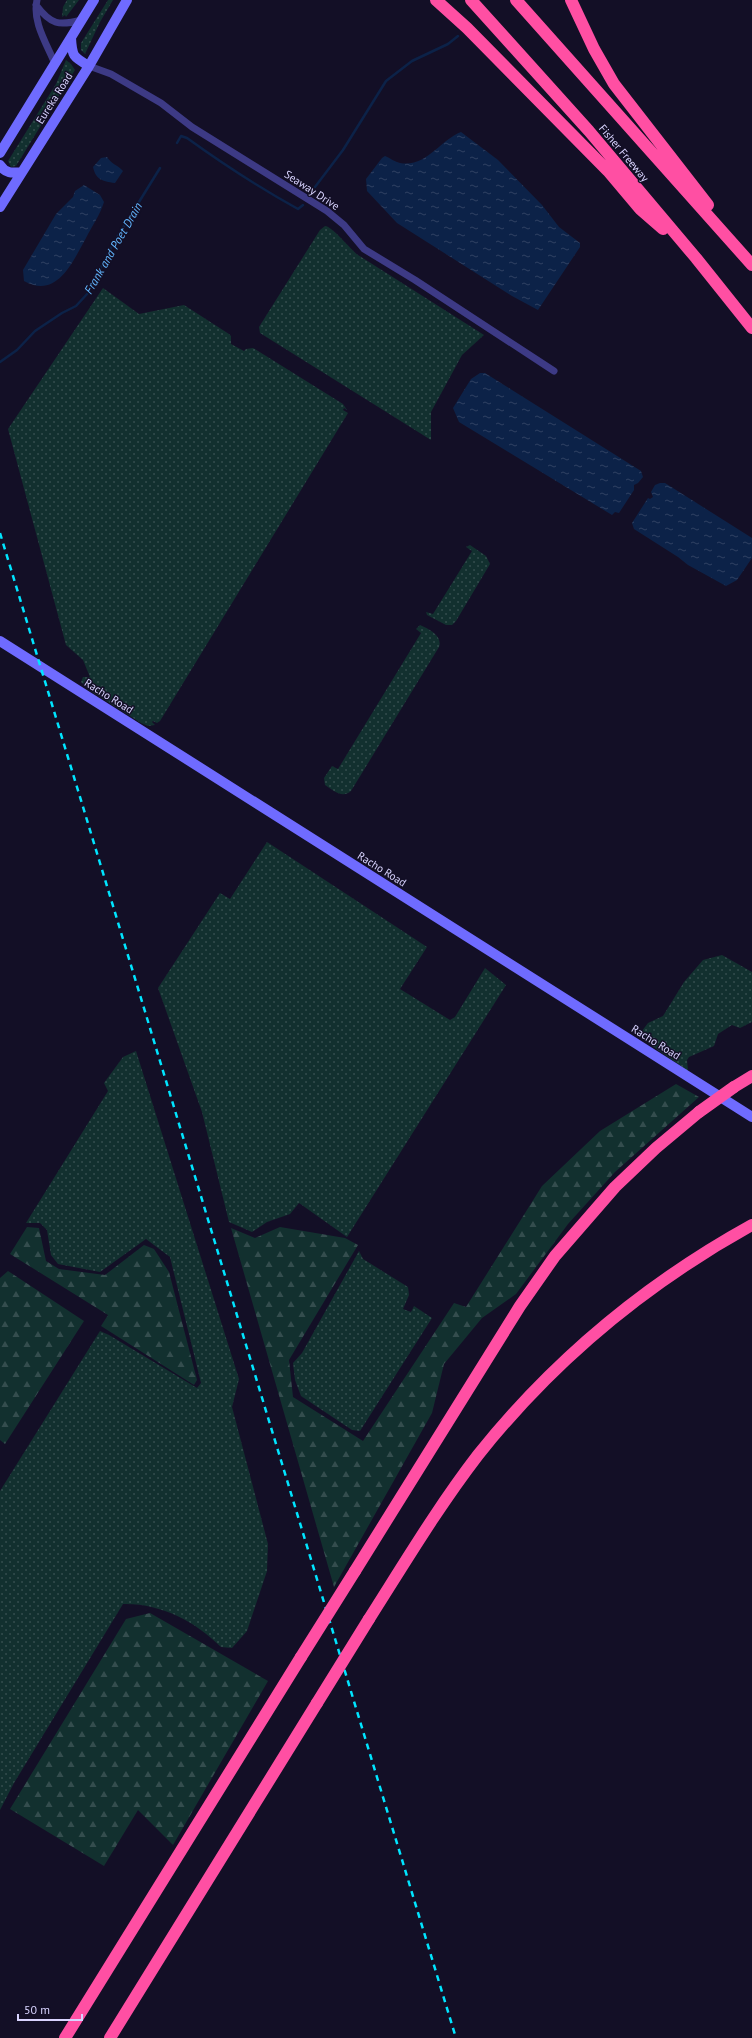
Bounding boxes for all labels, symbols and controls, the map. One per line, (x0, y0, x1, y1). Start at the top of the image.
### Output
street label: Eureka Road (33, 70, 75, 126)
street label: Fisher Freeway (596, 121, 653, 185)
street label: Seaway Drive (282, 167, 342, 213)
water label: Frank and Poet Drain (81, 200, 145, 296)
street label: Racho Road (82, 675, 136, 717)
street label: Racho Road (355, 848, 409, 890)
street label: Racho Road (629, 1021, 683, 1063)
scale bar (18, 1996, 82, 2022)
text: 50 m (24, 2002, 50, 2017)

